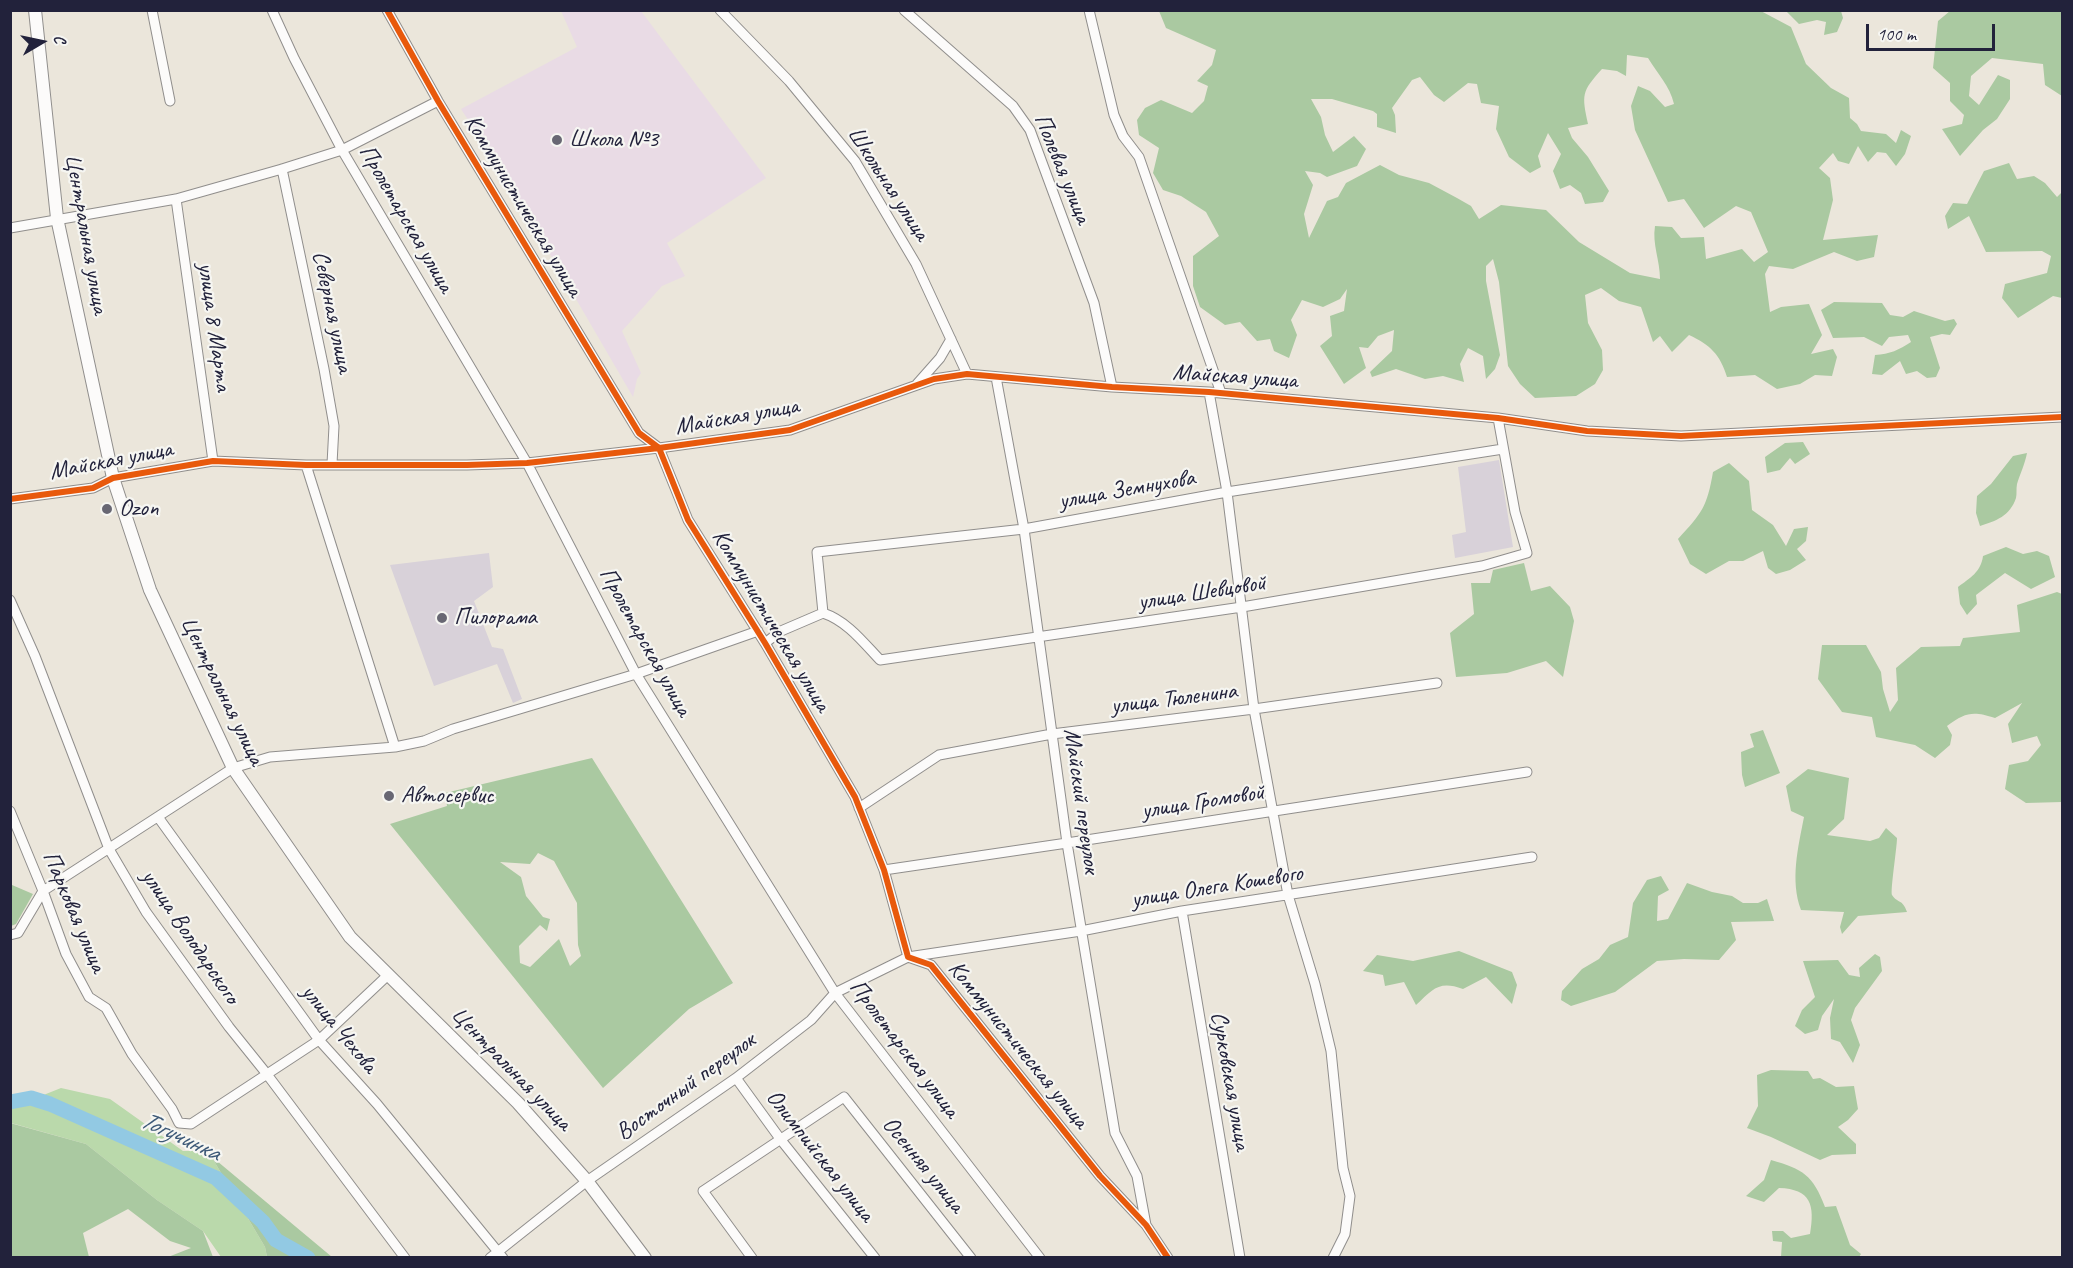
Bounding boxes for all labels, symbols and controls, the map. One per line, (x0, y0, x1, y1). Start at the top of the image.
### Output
north arrow (12, 12, 72, 72)
scale bar (1869, 12, 1998, 50)
text: 100 m (1877, 23, 1916, 45)
text: С (49, 34, 70, 45)
street label: Коммунистическая улица (457, 110, 589, 302)
street label: Полевая улица (1027, 110, 1097, 228)
street label: Школьная улица (840, 121, 936, 247)
place label: Школа №3 (569, 126, 658, 154)
marker: Школа №3 (550, 133, 564, 147)
street label: Пролетарская улица (352, 140, 460, 298)
street label: Центральная улица (58, 152, 114, 316)
street label: Северная улица (305, 248, 359, 376)
street label: улица 8 Марта (191, 261, 237, 393)
street label: Майская улица (1172, 358, 1298, 396)
street label: Майская улица (673, 392, 801, 442)
street label: Майская улица (47, 435, 175, 487)
street label: улица Земнухова (1057, 464, 1197, 516)
place label: Ozon (119, 495, 158, 523)
marker: Ozon (100, 502, 114, 516)
street label: Коммунистическая улица (705, 525, 837, 717)
street label: Пролетарская улица (592, 562, 698, 722)
street label: улица Шевцовой (1136, 569, 1268, 617)
place label: Пилорама (454, 604, 537, 632)
marker: Пилорама (435, 611, 449, 625)
street label: Центральная улица (174, 612, 270, 770)
street label: улица Тюленина (1109, 677, 1239, 721)
street label: Майский переулок (1057, 727, 1105, 875)
street label: улица Громовой (1140, 778, 1266, 826)
place label: Автосервис (401, 782, 494, 810)
marker: Автосервис (382, 789, 396, 803)
street label: Парковая улица (36, 847, 112, 977)
street label: улица Олега Кошевого (1129, 859, 1305, 915)
street label: улица Володарского (134, 864, 246, 1010)
street label: Коммунистическая улица (941, 955, 1095, 1135)
street label: Пролетарская улица (843, 974, 965, 1124)
street label: улица Чехова (295, 979, 383, 1079)
street label: Центральная улица (444, 1001, 578, 1137)
street label: Сурковская улица (1204, 1009, 1256, 1153)
street label: Восточный переулок (611, 1027, 761, 1147)
street label: Олимпийская улица (759, 1084, 881, 1228)
water label: Тогучинка (135, 1105, 225, 1169)
street label: Осенняя улица (875, 1111, 971, 1219)

